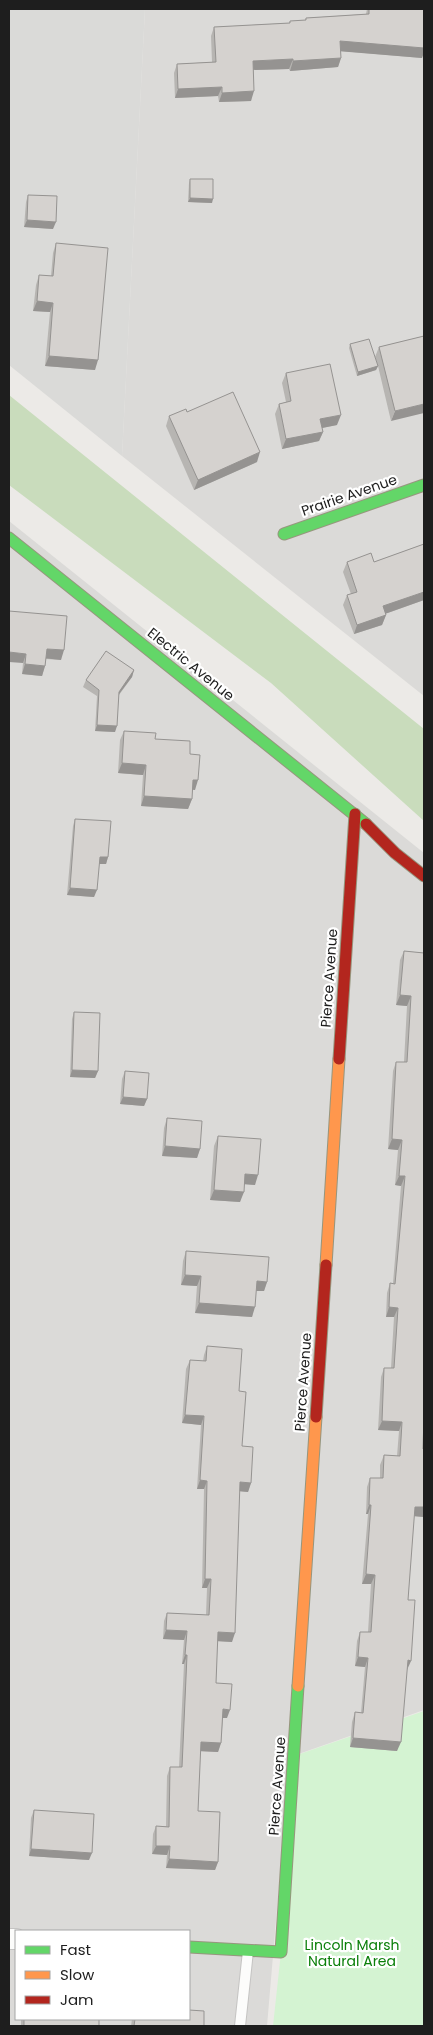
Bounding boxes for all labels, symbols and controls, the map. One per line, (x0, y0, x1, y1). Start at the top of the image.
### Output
street label: Prairie Avenue (299, 469, 400, 521)
street label: Electric Avenue (143, 623, 239, 705)
street label: Pierce Avenue (316, 928, 342, 1028)
street label: Pierce Avenue (290, 1332, 316, 1432)
street label: Pierce Avenue (264, 1736, 290, 1836)
legend (15, 1930, 190, 2020)
park label: Lincoln Marsh Natural Area (304, 1935, 400, 1971)
text: Fast (60, 1939, 91, 1960)
text: Slow (60, 1964, 95, 1985)
text: Jam (60, 1989, 94, 2010)

